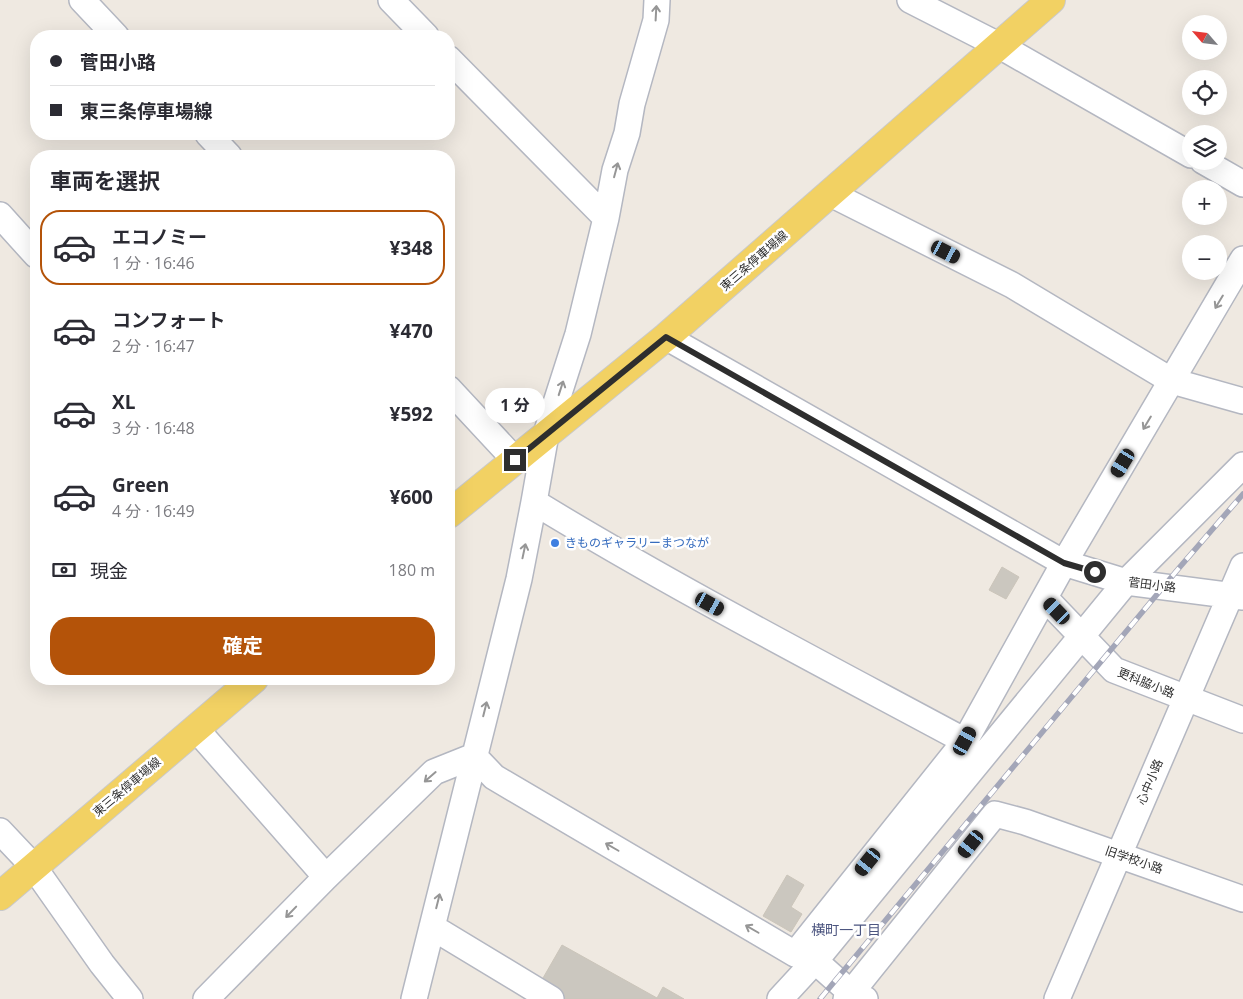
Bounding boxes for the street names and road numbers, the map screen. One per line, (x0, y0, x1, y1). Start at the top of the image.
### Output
street label: 東三条停車場線 (716, 227, 791, 295)
street label: 菅田小路 (1127, 573, 1177, 596)
street label: 更科脇小路 (1115, 663, 1177, 702)
street label: 東三条停車場線 (89, 753, 164, 820)
street label: 心中小路 (1132, 756, 1167, 807)
street label: 旧学校小路 (1103, 842, 1165, 877)

